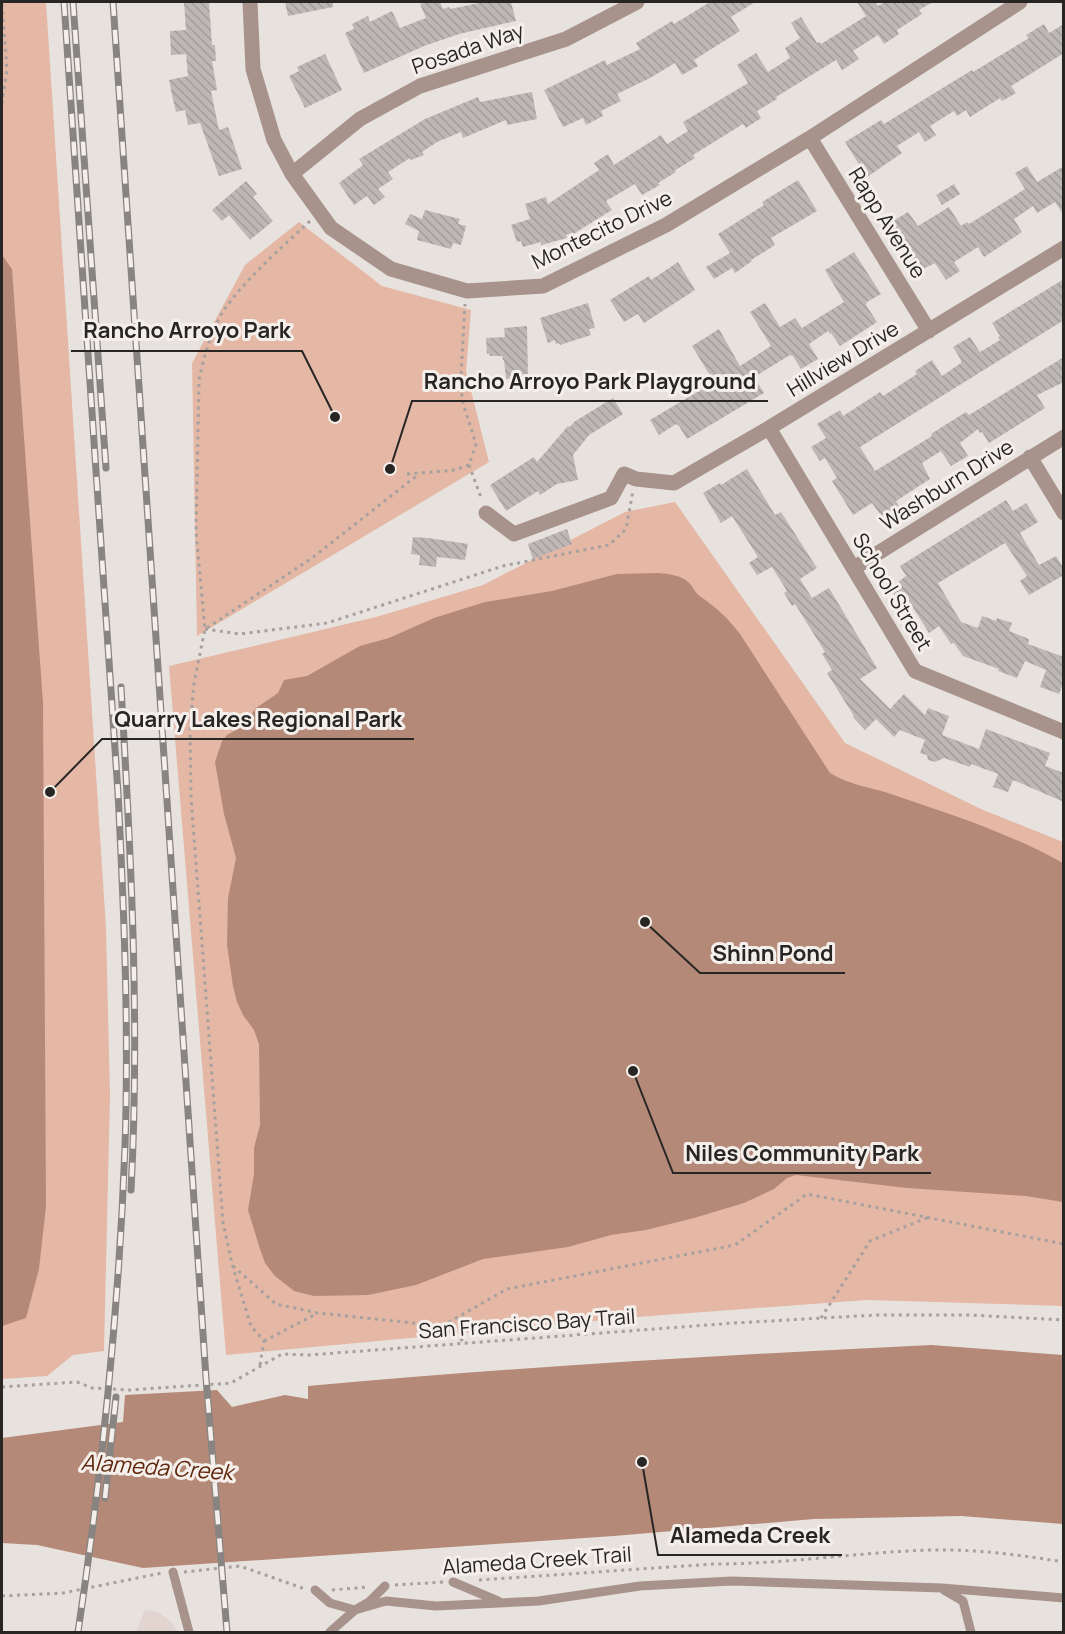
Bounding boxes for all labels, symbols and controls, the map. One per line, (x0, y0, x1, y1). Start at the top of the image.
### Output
street label: Posada Way (408, 16, 527, 80)
street label: Rapp Avenue (843, 162, 933, 283)
street label: Montecito Drive (527, 183, 676, 275)
callout: Rancho Arroyo Park (71, 311, 302, 351)
street label: Hillview Drive (781, 314, 904, 403)
text: Rancho Arroyo Park (83, 315, 292, 345)
callout: Rancho Arroyo Park Playground (412, 361, 768, 401)
text: Rancho Arroyo Park Playground (424, 366, 756, 396)
street label: Washburn Drive (875, 432, 1018, 536)
street label: School Street (847, 527, 939, 656)
callout: Quarry Lakes Regional Park (102, 699, 414, 739)
text: Quarry Lakes Regional Park (114, 704, 403, 734)
callout: Shinn Pond (700, 933, 845, 973)
text: Shinn Pond (713, 938, 833, 968)
callout: Niles Community Park (673, 1133, 931, 1173)
text: Niles Community Park (685, 1138, 920, 1168)
street label: San Francisco Bay Trail (417, 1301, 636, 1345)
water label: Alameda Creek (80, 1447, 237, 1487)
callout: Alameda Creek (658, 1515, 842, 1555)
text: Alameda Creek (670, 1520, 831, 1550)
street label: Alameda Creek Trail (441, 1539, 633, 1581)

